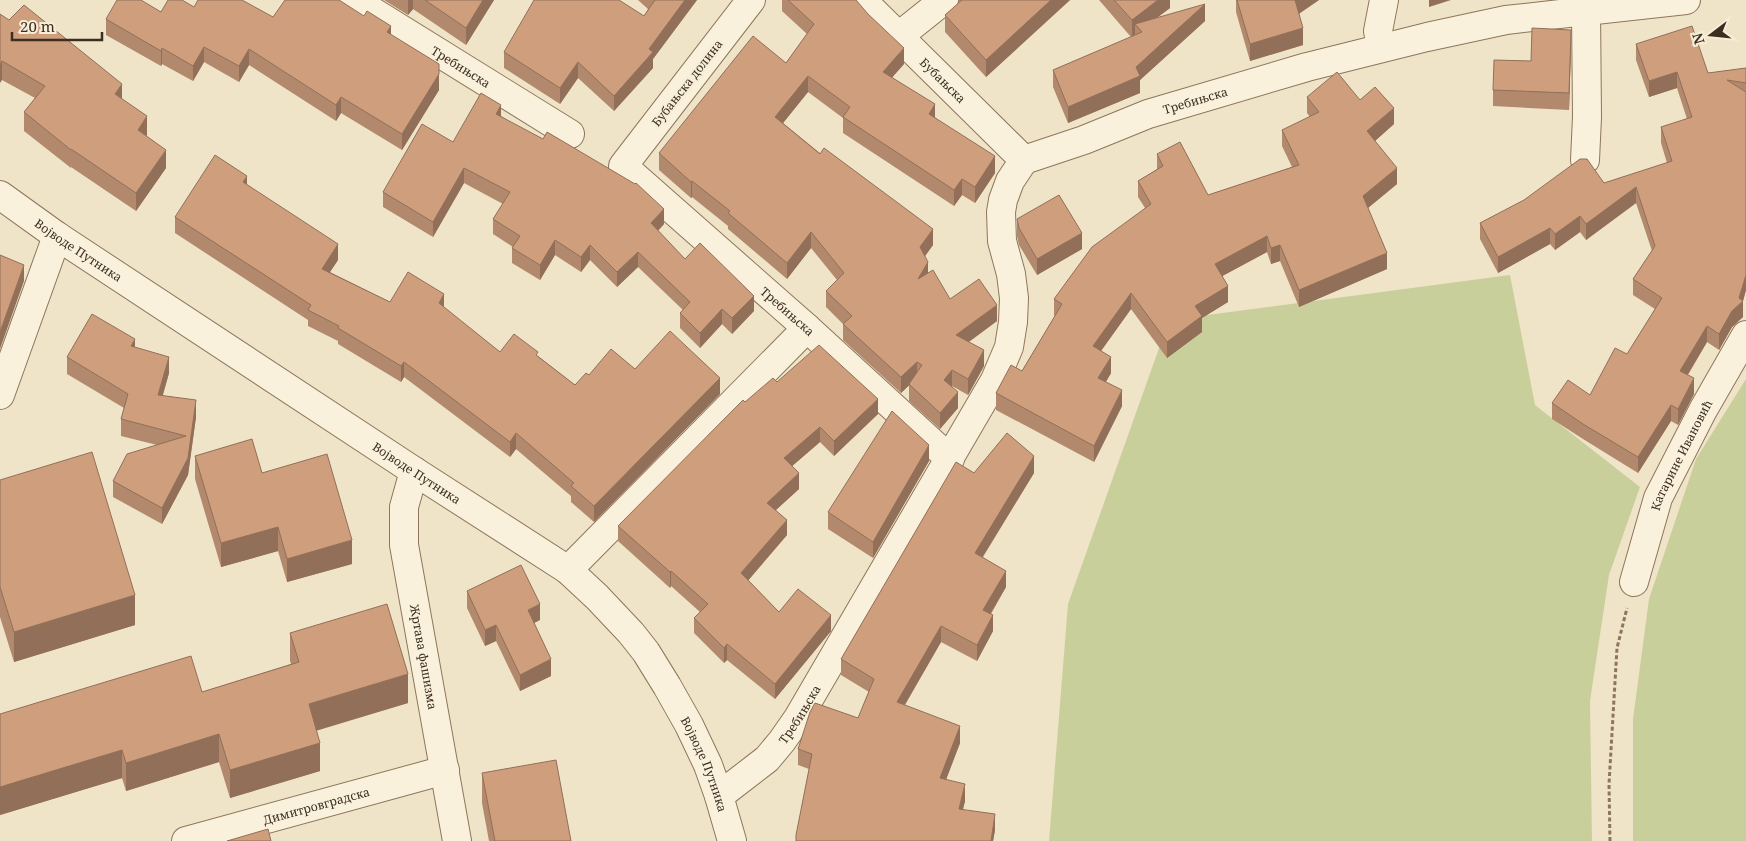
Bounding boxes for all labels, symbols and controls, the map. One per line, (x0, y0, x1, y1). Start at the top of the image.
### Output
scale bar (12, 10, 102, 42)
north arrow (1686, 10, 1736, 60)
text: 20 m (20, 16, 55, 36)
text: N (1687, 31, 1709, 47)
street label: Бубањска долина (648, 36, 726, 130)
street label: Требињска (428, 42, 494, 91)
street label: Бубањска (916, 54, 970, 107)
street label: Требињска (1161, 82, 1230, 118)
street label: Војводе Путника (32, 214, 126, 285)
street label: Требињска (757, 283, 818, 339)
street label: Катарине Ивановић (1646, 396, 1716, 513)
street label: Војводе Путника (370, 438, 464, 508)
street label: Жртава фашизма (406, 602, 442, 711)
street label: Требињска (774, 681, 824, 747)
street label: Војводе Путника (677, 713, 732, 814)
street label: Димитровградска (261, 783, 372, 828)

